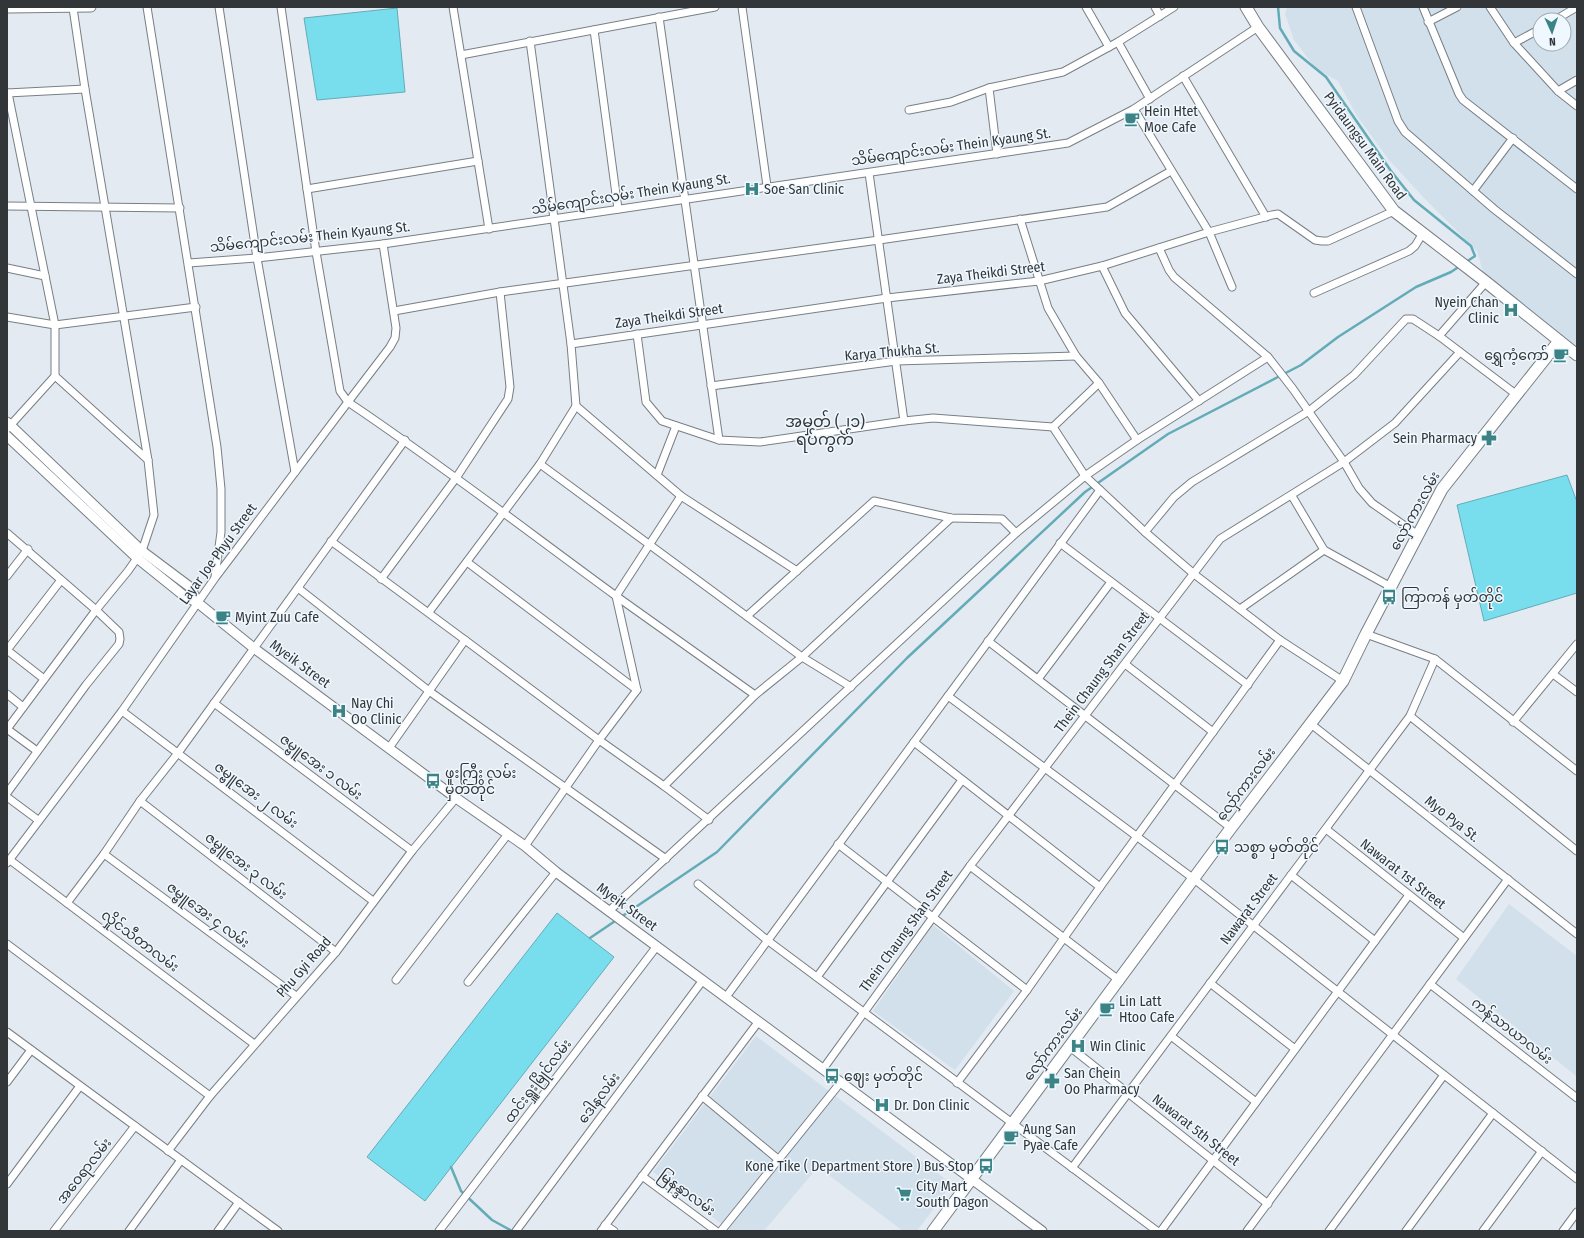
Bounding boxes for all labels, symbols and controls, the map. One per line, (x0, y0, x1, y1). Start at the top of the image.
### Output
north arrow (1532, 12, 1572, 52)
text: N (1549, 35, 1556, 48)
street label: Pyidaungsu Main Road (1320, 89, 1410, 203)
place label: Hein Htet Moe Cafe (1144, 103, 1198, 136)
cafe icon: Hein Htet Moe Cafe (1123, 110, 1141, 128)
street label: သိမ်ကျောင်းလမ်း Thein Kyaung St. (850, 123, 1052, 172)
street label: သိမ်ကျောင်းလမ်း Thein Kyaung St. (530, 168, 732, 221)
hospital icon: Soe San Clinic (743, 180, 761, 198)
place label: Soe San Clinic (764, 181, 844, 198)
street label: သိမ်ကျောင်းလမ်း Thein Kyaung St. (209, 216, 411, 259)
street label: Zaya Theikdi Street (936, 258, 1046, 288)
place label: Nyein Chan Clinic (1435, 294, 1499, 327)
street label: Zaya Theikdi Street (614, 300, 724, 332)
hospital icon: Nyein Chan Clinic (1502, 301, 1520, 319)
street label: Karya Thukha St. (844, 339, 940, 365)
place label: ရွှေကံ့ကော် (1484, 345, 1549, 367)
cafe icon: ရွှေကံ့ကော် (1552, 346, 1570, 364)
district label: အမှတ် (၂၁) ရပ်ကွက် (785, 410, 865, 453)
pharmacy icon: Sein Pharmacy (1480, 429, 1498, 447)
place label: Sein Pharmacy (1393, 430, 1478, 447)
street label: လှော်ကားလမ်း (1385, 468, 1446, 555)
street label: Layar Joe Phyu Street (176, 500, 261, 608)
place label: ကြာကန် မှတ်တိုင် (1401, 587, 1503, 609)
bus stop icon: ကြာကန် မှတ်တိုင် (1380, 588, 1398, 606)
cafe icon: Myint Zuu Cafe (214, 608, 232, 626)
street label: Thein Chaung Shan Street (1051, 608, 1153, 736)
place label: Myint Zuu Cafe (235, 609, 319, 626)
street label: Myeik Street (266, 636, 334, 692)
place label: Nay Chi Oo Clinic (351, 695, 402, 728)
hospital icon: Nay Chi Oo Clinic (330, 702, 348, 720)
street label: ဇမ္ဗူအေး ၁ လမ်း (274, 729, 367, 806)
street label: လှော်ကားလမ်း (1211, 743, 1282, 826)
street label: ဇမ္ဗူအေး ၂ လမ်း (209, 757, 302, 835)
place label: ဖူးကြီး လမ်း မှတ်တိုင် (445, 763, 516, 801)
bus stop icon: ဖူးကြီး လမ်း မှတ်တိုင် (424, 772, 442, 790)
street label: Myo Pya St. (1421, 792, 1483, 846)
street label: ဇမ္ဗူအေး ၃ လမ်း (200, 827, 292, 906)
street label: Nawarat 1st Street (1357, 835, 1450, 913)
place label: သစ္စာ မှတ်တိုင် (1234, 837, 1319, 859)
bus stop icon: သစ္စာ မှတ်တိုင် (1213, 838, 1231, 856)
street label: Thein Chaung Shan Street (856, 866, 956, 995)
street label: Nawarat Street (1217, 870, 1282, 948)
street label: ဇမ္ဗူအေး ၄ လမ်း (161, 877, 254, 954)
street label: Myeik Street (593, 879, 661, 935)
street label: လှိုင်သီတာလမ်း (96, 905, 183, 978)
street label: Phu Gyi Road (273, 933, 335, 1001)
place label: Lin Latt Htoo Cafe (1119, 993, 1175, 1026)
street label: ကန်သာယာလမ်း (1466, 993, 1557, 1070)
cafe icon: Lin Latt Htoo Cafe (1098, 1000, 1116, 1018)
street label: လှော်ကားလမ်း (1018, 1003, 1089, 1086)
street label: ထင်းရှူးမြိုင်လမ်း (499, 1035, 577, 1128)
hospital icon: Win Clinic (1069, 1037, 1087, 1055)
place label: Win Clinic (1090, 1038, 1146, 1055)
place label: San Chein Oo Pharmacy (1064, 1065, 1140, 1098)
place label: ဈေး မှတ်တိုင် (844, 1066, 923, 1088)
bus stop icon: ဈေး မှတ်တိုင် (823, 1067, 841, 1085)
street label: ဒေါနလမ်း (573, 1068, 626, 1129)
pharmacy icon: San Chein Oo Pharmacy (1043, 1072, 1061, 1090)
street label: Nawarat 5th Street (1149, 1091, 1243, 1170)
hospital icon: Dr. Don Clinic (873, 1096, 891, 1114)
place label: Dr. Don Clinic (894, 1097, 969, 1114)
place label: Aung San Pyae Cafe (1023, 1121, 1078, 1154)
cafe icon: Aung San Pyae Cafe (1002, 1128, 1020, 1146)
street label: အဝေရာလမ်း (51, 1133, 117, 1209)
bus stop icon: Kone Tike ( Department Store ) Bus Stop (977, 1157, 995, 1175)
place label: Kone Tike ( Department Store ) Bus Stop (745, 1158, 974, 1175)
street label: မြနန္ဒာလမ်း (653, 1165, 720, 1222)
place label: City Mart South Dagon (916, 1178, 989, 1211)
supermarket icon: City Mart South Dagon (895, 1185, 913, 1203)

